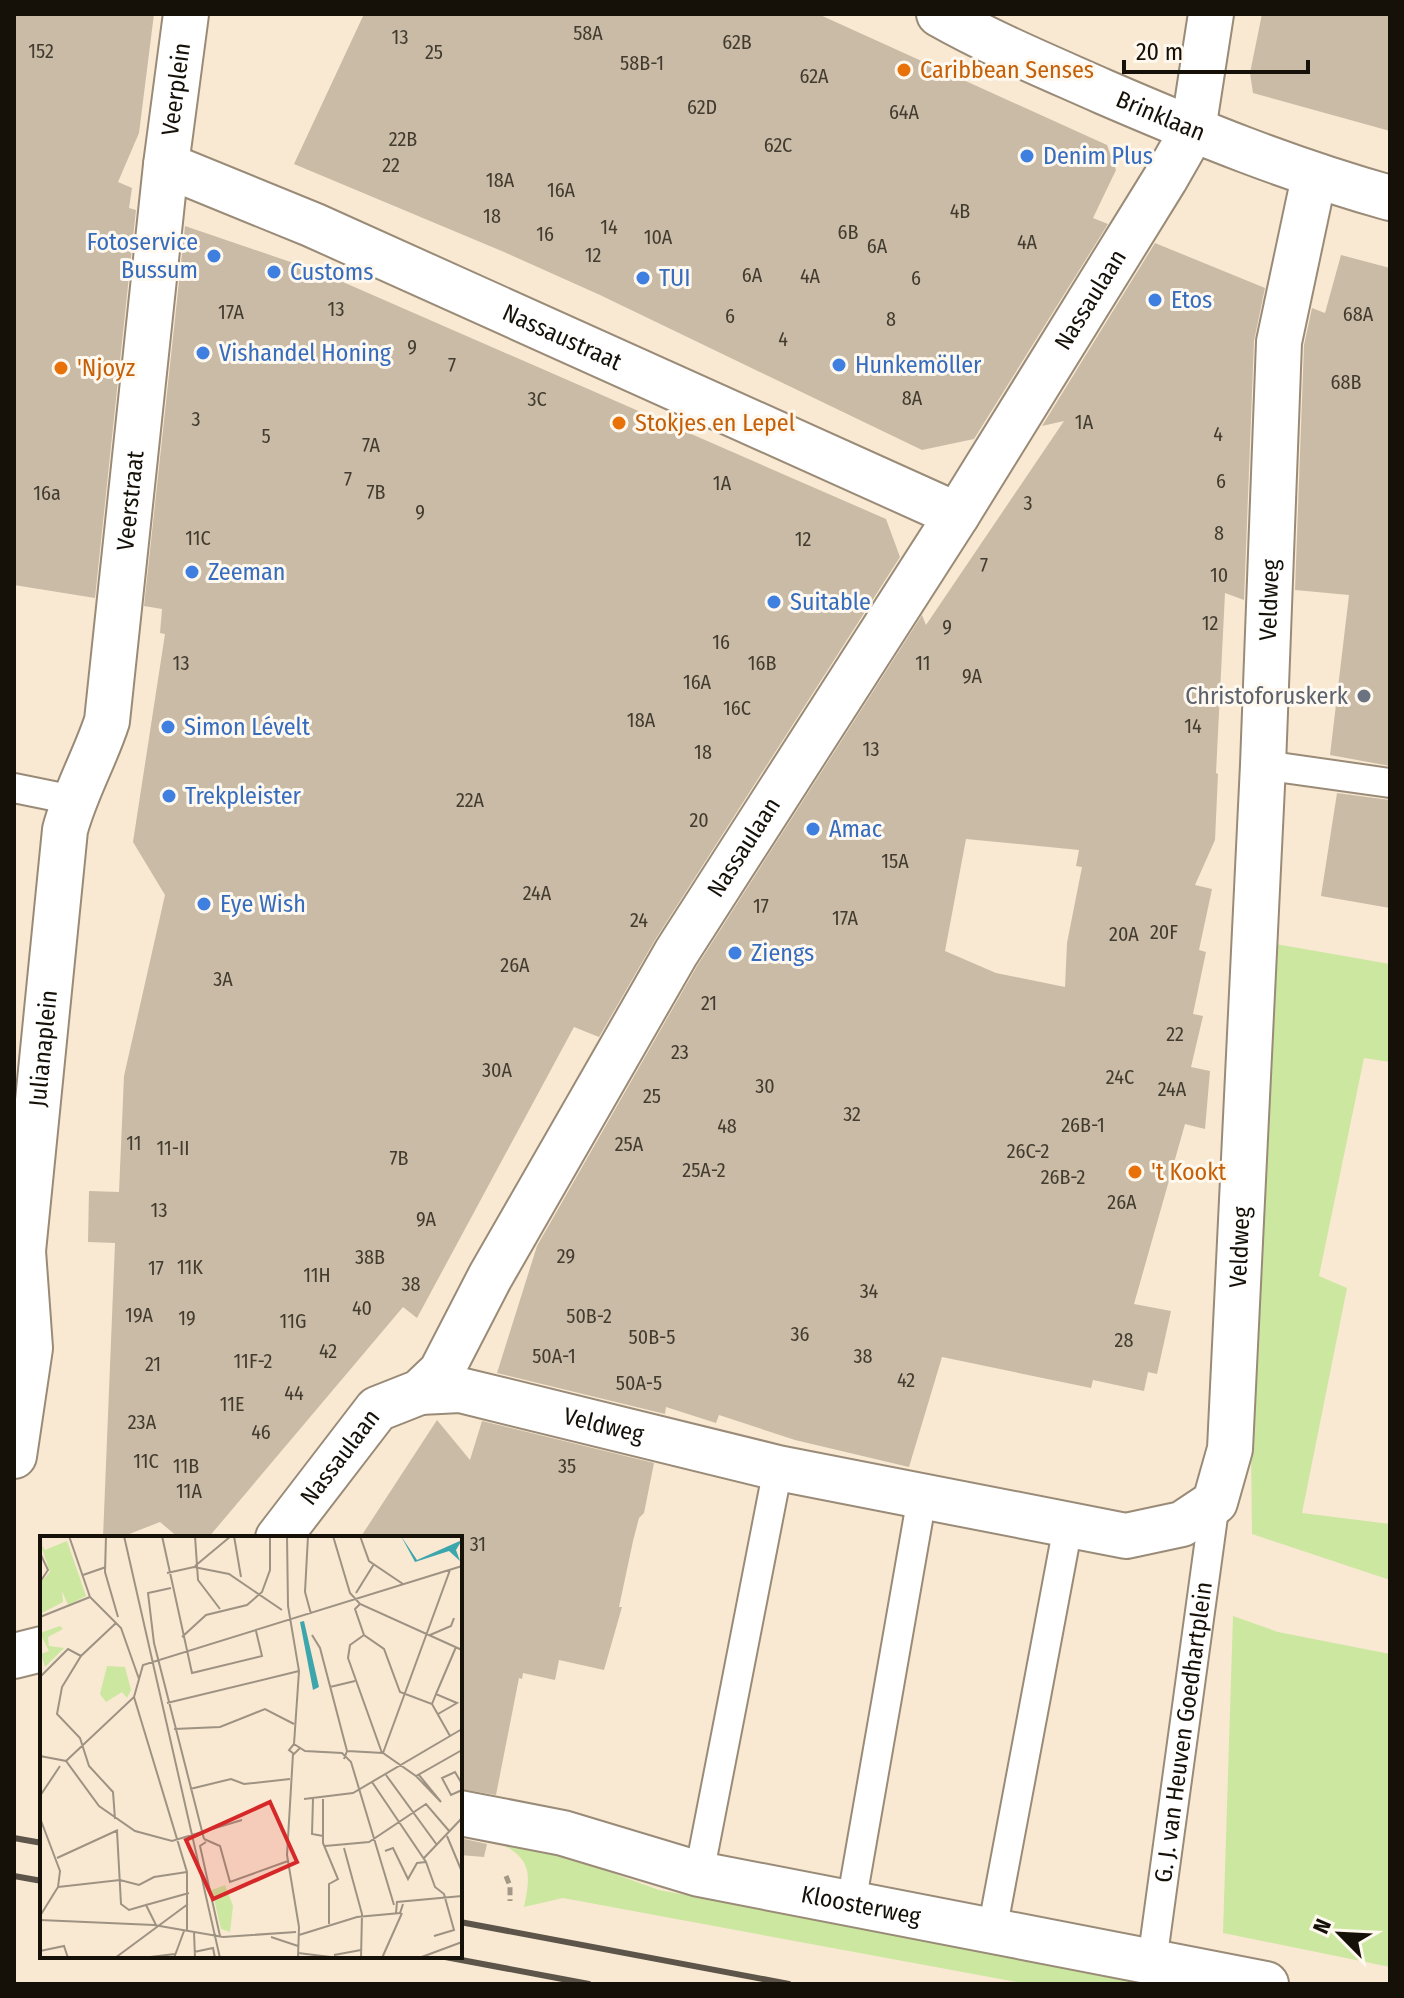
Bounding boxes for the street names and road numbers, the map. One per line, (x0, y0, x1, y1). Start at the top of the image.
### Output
street label: Veerplein (156, 41, 196, 137)
street label: Brinklaan (1112, 85, 1209, 147)
street label: Nassaulaan (1049, 244, 1132, 355)
street label: Nassaustraat (498, 298, 626, 376)
street label: Veerstraat (111, 449, 150, 552)
street label: Veldweg (1254, 558, 1285, 641)
street label: Nassaulaan (702, 792, 786, 902)
street label: Julianaplein (23, 989, 63, 1108)
street label: Veldweg (1224, 1205, 1256, 1289)
street label: Veldweg (561, 1402, 647, 1449)
street label: Nassaulaan (295, 1404, 386, 1510)
street label: G. J. van Heuven Goedhartplein (1149, 1580, 1218, 1884)
street label: Kloosterweg (799, 1880, 924, 1931)

